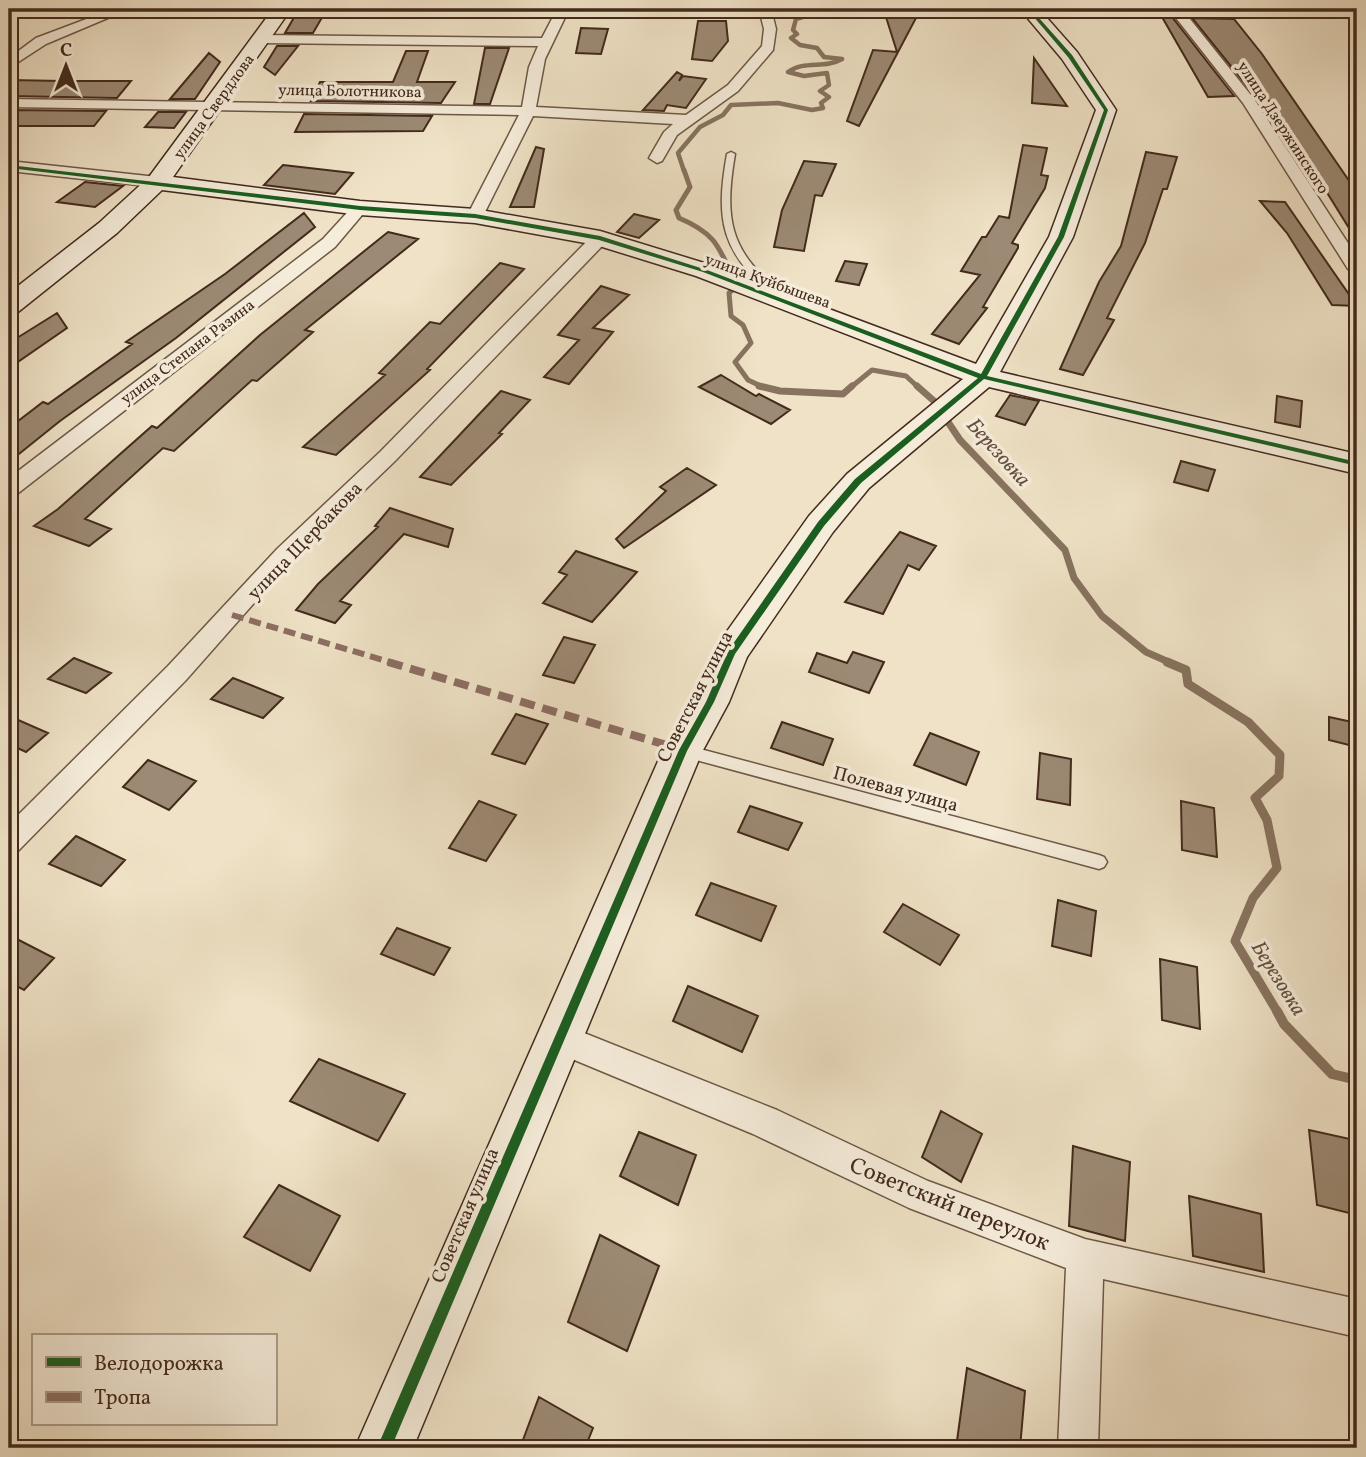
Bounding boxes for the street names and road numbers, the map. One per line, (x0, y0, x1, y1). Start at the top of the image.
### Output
street label: улица Свердлова (169, 50, 260, 164)
street label: улица Дзержинского (1231, 57, 1334, 199)
street label: улица Болотникова (278, 80, 422, 104)
street label: улица Куйбышева (701, 249, 833, 315)
street label: улица Степана Разина (116, 295, 260, 410)
street label: улица Щербакова (242, 477, 369, 606)
street label: Советская улица (651, 627, 740, 767)
street label: Полевая улица (830, 761, 961, 819)
street label: Советская улица (426, 1144, 506, 1287)
street label: Советский переулок (844, 1150, 1054, 1260)

